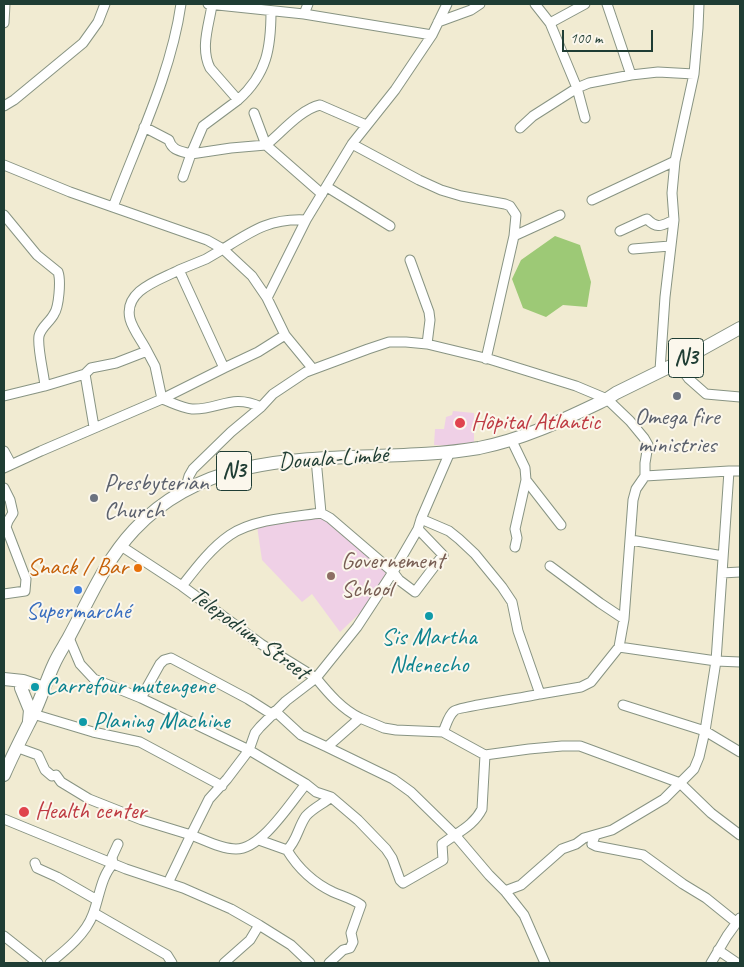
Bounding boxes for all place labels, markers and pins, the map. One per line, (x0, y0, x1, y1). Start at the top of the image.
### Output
marker: Omega fire ministries (671, 390, 683, 402)
place label: Omega fire ministries (634, 404, 720, 460)
place label: Hôpital Atlantic (471, 409, 600, 437)
marker: Hôpital Atlantic (453, 416, 467, 430)
place label: Presbyterian Church (104, 470, 209, 526)
marker: Presbyterian Church (88, 492, 100, 504)
place label: Governement School (341, 548, 444, 604)
place label: Snack / Bar (27, 554, 128, 582)
marker: Snack / Bar (132, 562, 144, 574)
marker: Governement School (325, 570, 337, 582)
marker: Supermarché (72, 584, 84, 596)
place label: Supermarché (26, 598, 130, 626)
marker: Sis Martha Ndenecho (423, 610, 435, 622)
place label: Sis Martha Ndenecho (381, 624, 477, 680)
place label: Carrefour mutengene (45, 673, 214, 701)
marker: Carrefour mutengene (29, 681, 41, 693)
place label: Planing Machine (93, 708, 230, 736)
marker: Planing Machine (77, 716, 89, 728)
place label: Health center (35, 798, 146, 826)
marker: Health center (17, 805, 31, 819)

